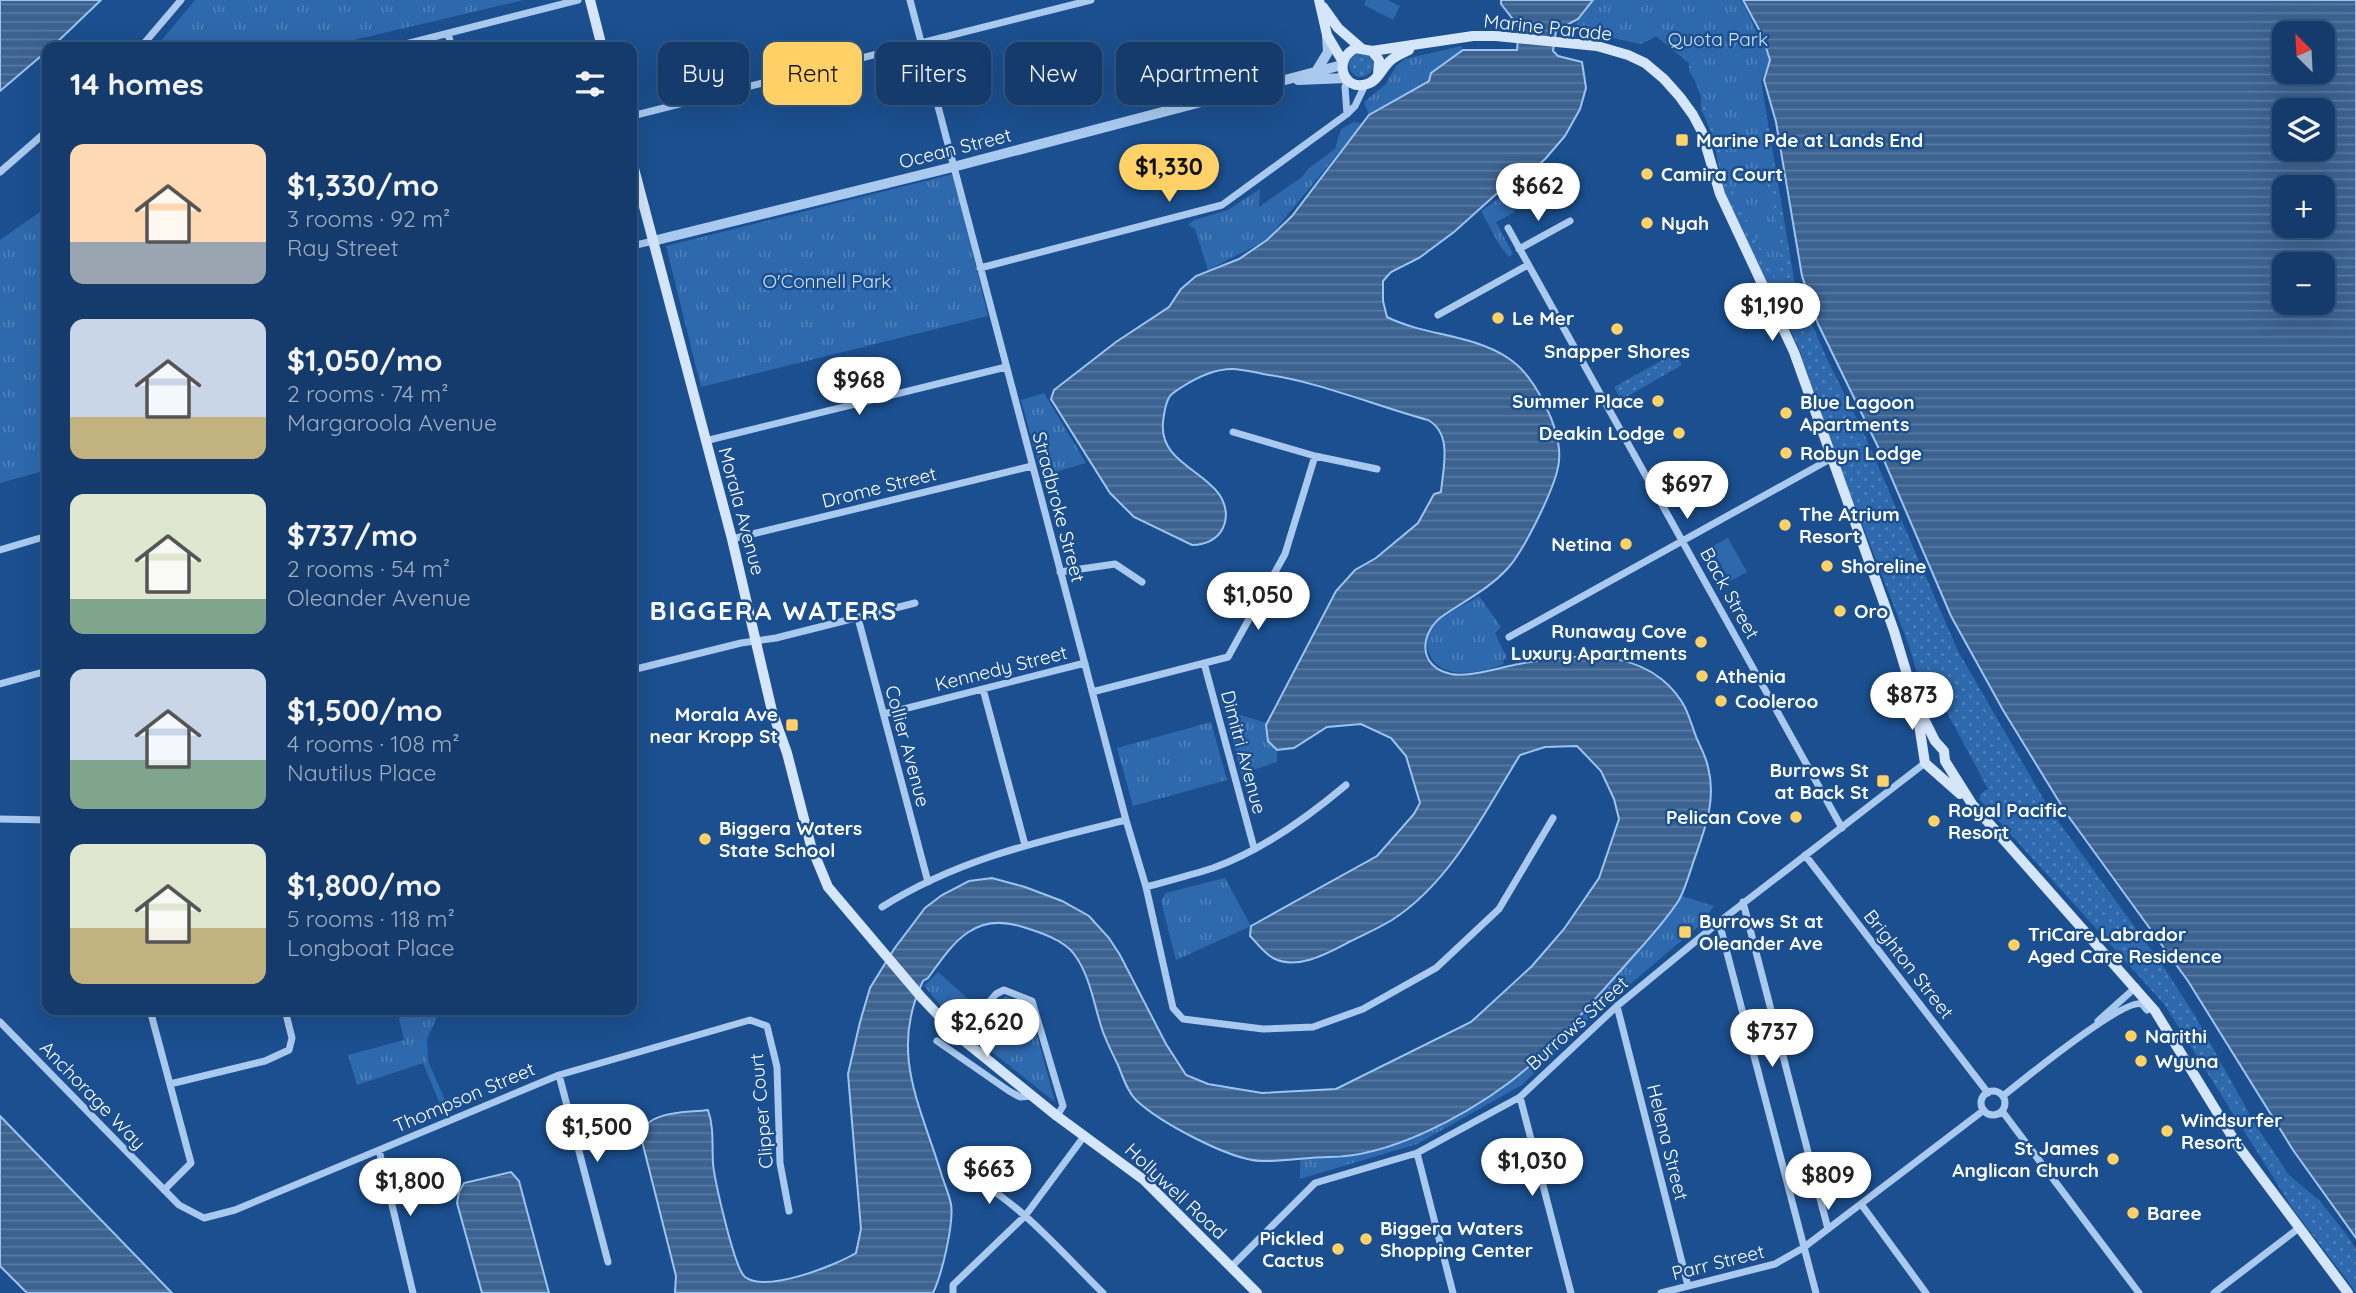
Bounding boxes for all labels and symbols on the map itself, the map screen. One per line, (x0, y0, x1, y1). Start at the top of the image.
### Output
street label: Marine Parade (1483, 8, 1613, 46)
north arrow (2272, 21, 2334, 84)
park label: Quota Park (1668, 27, 1768, 51)
street label: Ocean Street (896, 122, 1014, 174)
place label: Marine Pde at Lands End (1696, 128, 1923, 152)
marker: Marine Pde at Lands End (1674, 132, 1690, 148)
pin: $1,330 (1112, 144, 1226, 204)
place label: Camira Court (1661, 162, 1783, 186)
pin: $662 (1497, 164, 1579, 223)
marker: Camira Court (1639, 166, 1655, 182)
place label: Nyah (1661, 211, 1709, 235)
marker: Nyah (1639, 215, 1655, 231)
park label: O'Connell Park (763, 269, 891, 293)
pin: $1,190 (1715, 284, 1829, 343)
place label: Le Mer (1512, 306, 1574, 330)
marker: Le Mer (1490, 310, 1506, 326)
marker: Snapper Shores (1609, 321, 1625, 337)
place label: Snapper Shores (1544, 339, 1690, 363)
pin: $968 (818, 358, 900, 417)
place label: Summer Place (1512, 389, 1644, 413)
place label: Blue Lagoon Apartments (1800, 390, 1915, 436)
marker: Summer Place (1650, 393, 1666, 409)
marker: Blue Lagoon Apartments (1778, 405, 1794, 421)
place label: Deakin Lodge (1539, 421, 1665, 445)
marker: Deakin Lodge (1671, 425, 1687, 441)
street label: Stradbroke Street (1027, 429, 1091, 585)
place label: Robyn Lodge (1800, 441, 1922, 465)
street label: Morala Avenue (713, 444, 771, 578)
marker: Robyn Lodge (1778, 445, 1794, 461)
street label: Drome Street (819, 461, 939, 513)
pin: $697 (1646, 462, 1728, 521)
place label: The Atrium Resort (1799, 502, 1900, 548)
marker: The Atrium Resort (1777, 517, 1793, 533)
place label: Netina (1551, 532, 1612, 556)
marker: Netina (1618, 536, 1634, 552)
street label: Back Street (1695, 543, 1765, 643)
place label: Shoreline (1841, 554, 1927, 578)
marker: Shoreline (1819, 558, 1835, 574)
pin: $1,050 (1201, 572, 1315, 632)
district label: BIGGERA WATERS (650, 594, 898, 627)
place label: Oro (1854, 599, 1888, 623)
marker: Oro (1832, 603, 1848, 619)
place label: Runaway Cove Luxury Apartments (1511, 619, 1687, 665)
marker: Runaway Cove Luxury Apartments (1693, 634, 1709, 650)
street label: Kennedy Street (932, 640, 1070, 696)
place label: Athenia (1716, 664, 1786, 688)
marker: Athenia (1694, 668, 1710, 684)
pin: $873 (1871, 672, 1953, 732)
street label: Collier Avenue (880, 683, 936, 809)
street label: Dimitri Avenue (1216, 687, 1272, 817)
place label: Cooleroo (1735, 689, 1818, 713)
marker: Cooleroo (1713, 693, 1729, 709)
place label: Morala Ave near Kropp St (650, 702, 778, 748)
marker: Morala Ave near Kropp St (784, 717, 800, 733)
place label: Burrows St at Back St (1769, 758, 1869, 804)
marker: Burrows St at Back St (1875, 773, 1891, 789)
place label: Royal Pacific Resort (1948, 798, 2067, 844)
place label: Pelican Cove (1666, 805, 1782, 829)
marker: Pelican Cove (1788, 809, 1804, 825)
marker: Royal Pacific Resort (1926, 813, 1942, 829)
place label: Biggera Waters State School (719, 816, 862, 862)
marker: Biggera Waters State School (697, 831, 713, 847)
street label: Brighton Street (1859, 904, 1959, 1024)
place label: Burrows St at Oleander Ave (1699, 909, 1824, 955)
place label: TriCare Labrador Aged Care Residence (2028, 922, 2222, 968)
marker: Burrows St at Oleander Ave (1677, 924, 1693, 940)
marker: TriCare Labrador Aged Care Residence (2006, 937, 2022, 953)
street label: Burrows Street (1521, 971, 1633, 1075)
pin: $2,620 (930, 1000, 1044, 1059)
pin: $737 (1731, 1010, 1813, 1069)
place label: Narithi (2145, 1024, 2207, 1048)
marker: Narithi (2123, 1028, 2139, 1044)
street label: Anchorage Way (35, 1036, 151, 1154)
place label: Wyuna (2155, 1049, 2218, 1073)
street label: Clipper Court (744, 1052, 778, 1170)
marker: Wyuna (2133, 1053, 2149, 1069)
street label: Thompson Street (390, 1056, 538, 1138)
street label: Helena Street (1642, 1081, 1694, 1203)
pin: $1,500 (540, 1104, 654, 1164)
place label: Windsurfer Resort (2181, 1108, 2282, 1154)
marker: Windsurfer Resort (2159, 1123, 2175, 1139)
place label: St James Anglican Church (1952, 1136, 2099, 1182)
street label: Hollywell Road (1120, 1138, 1232, 1244)
pin: $1,030 (1475, 1138, 1589, 1198)
pin: $663 (948, 1146, 1030, 1206)
marker: St James Anglican Church (2105, 1151, 2121, 1167)
pin: $809 (1787, 1152, 1869, 1212)
pin: $1,800 (353, 1158, 467, 1218)
place label: Baree (2147, 1201, 2202, 1225)
marker: Baree (2125, 1205, 2141, 1221)
place label: Biggera Waters Shopping Center (1380, 1216, 1533, 1262)
place label: Pickled Cactus (1259, 1226, 1324, 1272)
marker: Biggera Waters Shopping Center (1358, 1231, 1374, 1247)
street label: Parr Street (1669, 1239, 1767, 1285)
marker: Pickled Cactus (1330, 1241, 1346, 1257)

